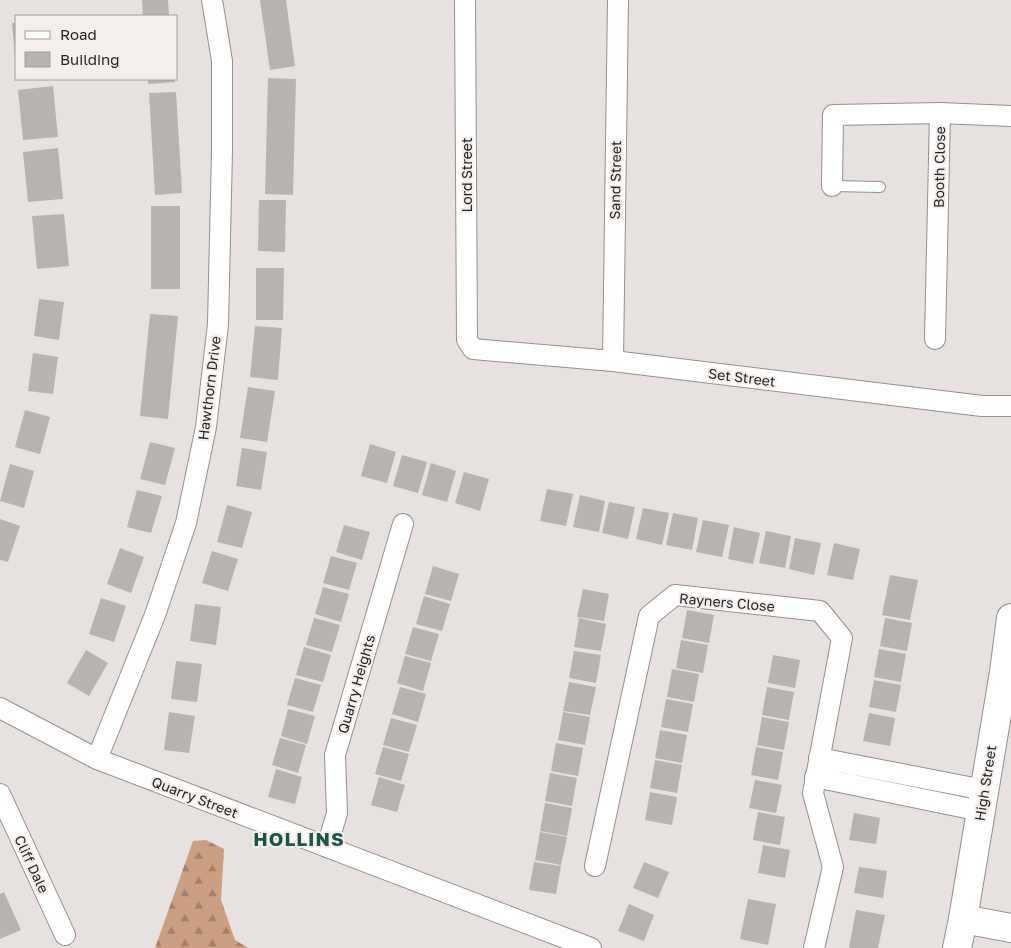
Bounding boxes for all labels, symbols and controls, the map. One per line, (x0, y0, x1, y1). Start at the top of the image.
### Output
legend (15, 15, 178, 80)
text: Road (60, 25, 97, 43)
text: Building (60, 50, 120, 68)
street label: Booth Close (930, 126, 948, 208)
street label: Lord Street (458, 137, 475, 213)
street label: Sand Street (606, 140, 624, 220)
street label: Hawthorn Drive (194, 335, 224, 441)
street label: Set Street (707, 364, 777, 390)
street label: Rayners Close (679, 589, 775, 615)
street label: Quarry Heights (334, 633, 378, 735)
street label: High Street (971, 744, 999, 822)
street label: Quarry Street (150, 773, 240, 821)
district label: HOLLINS (253, 827, 345, 850)
street label: Cliff Dale (11, 832, 53, 896)

